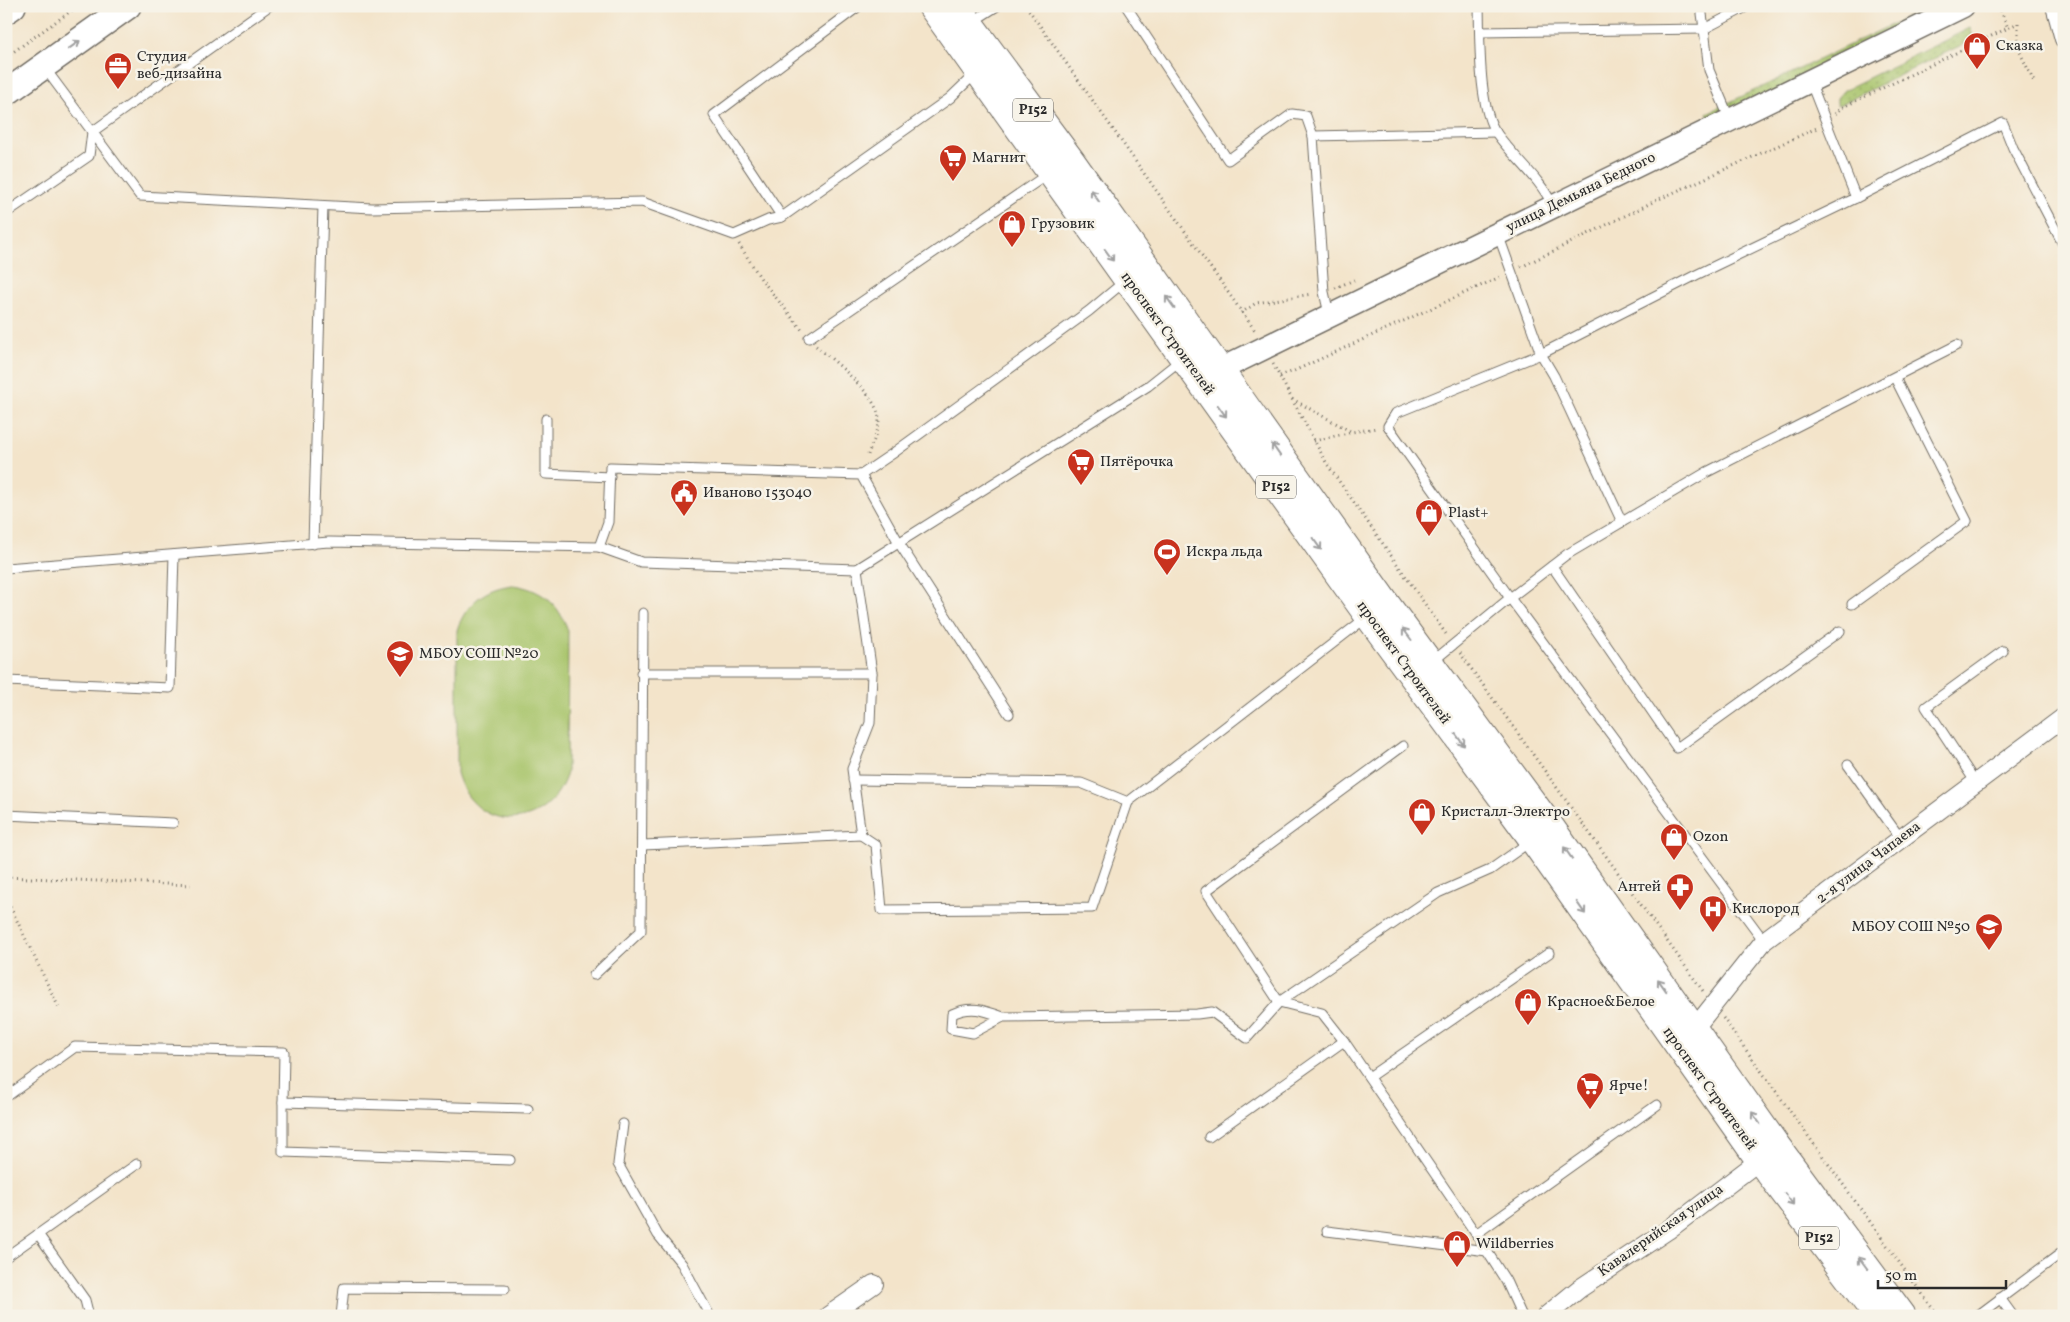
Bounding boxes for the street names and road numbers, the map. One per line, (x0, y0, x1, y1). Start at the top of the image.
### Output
road number: Р152 (1013, 98, 1053, 122)
street label: улица Демьяна Бедного (1503, 148, 1659, 238)
street label: проспект Строителей (1115, 268, 1219, 400)
road number: Р152 (1256, 476, 1296, 498)
street label: проспект Строителей (1351, 597, 1455, 729)
street label: 2-я улица Чапаева (1812, 817, 1926, 909)
street label: проспект Строителей (1657, 1023, 1761, 1155)
street label: Кавалерийская улица (1594, 1180, 1728, 1282)
road number: Р152 (1799, 1226, 1839, 1250)

